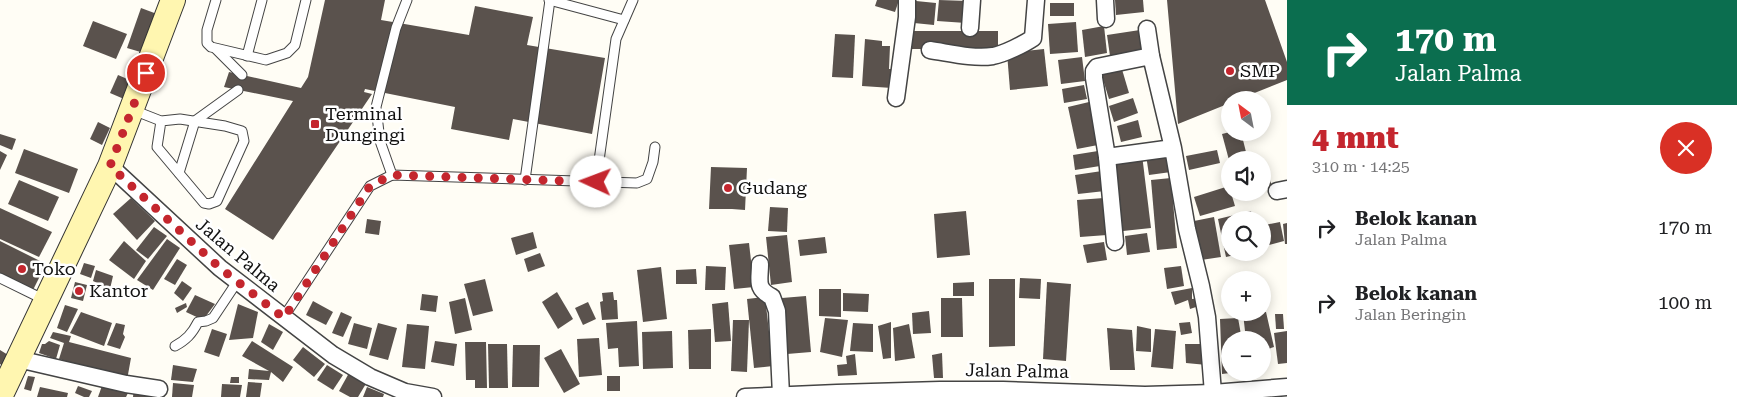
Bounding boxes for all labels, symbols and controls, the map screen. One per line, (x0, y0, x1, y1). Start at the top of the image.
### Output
text: 170 m (1395, 19, 1496, 60)
icon: right (1312, 20, 1377, 85)
pin (125, 52, 167, 94)
icon: arrive (132, 59, 160, 87)
place label: SMP (1240, 60, 1280, 81)
text: Jalan Palma (1395, 61, 1522, 86)
marker: SMP (1224, 65, 1236, 77)
north arrow (1221, 91, 1271, 141)
map controls (1221, 91, 1271, 381)
place label: Terminal Dungingi (325, 103, 406, 145)
marker: Terminal Dungingi (309, 118, 321, 130)
text: 4 mnt (1312, 120, 1399, 155)
button: close (1660, 122, 1712, 174)
button: sound (1221, 151, 1271, 201)
position arrow (569, 155, 621, 207)
text: 310 m · 14:25 (1312, 157, 1410, 176)
place label: Gudang (738, 177, 808, 198)
marker: Gudang (722, 182, 734, 194)
text: Belok kanan (1355, 207, 1477, 230)
button: search (1221, 211, 1271, 261)
street label: Jalan Palma (192, 213, 285, 296)
icon: right (1312, 214, 1340, 242)
text: 170 m (1658, 216, 1712, 239)
text: Jalan Palma (1355, 230, 1447, 249)
place label: Toko (32, 258, 76, 279)
marker: Toko (16, 263, 28, 275)
button: + (1221, 271, 1271, 321)
place label: Kantor (89, 280, 148, 301)
text: Belok kanan (1355, 282, 1477, 305)
marker: Kantor (73, 285, 85, 297)
icon: right (1312, 289, 1340, 317)
text: 100 m (1658, 291, 1712, 314)
text: Jalan Beringin (1355, 305, 1466, 324)
button: − (1221, 331, 1271, 381)
street label: Jalan Palma (965, 359, 1069, 382)

